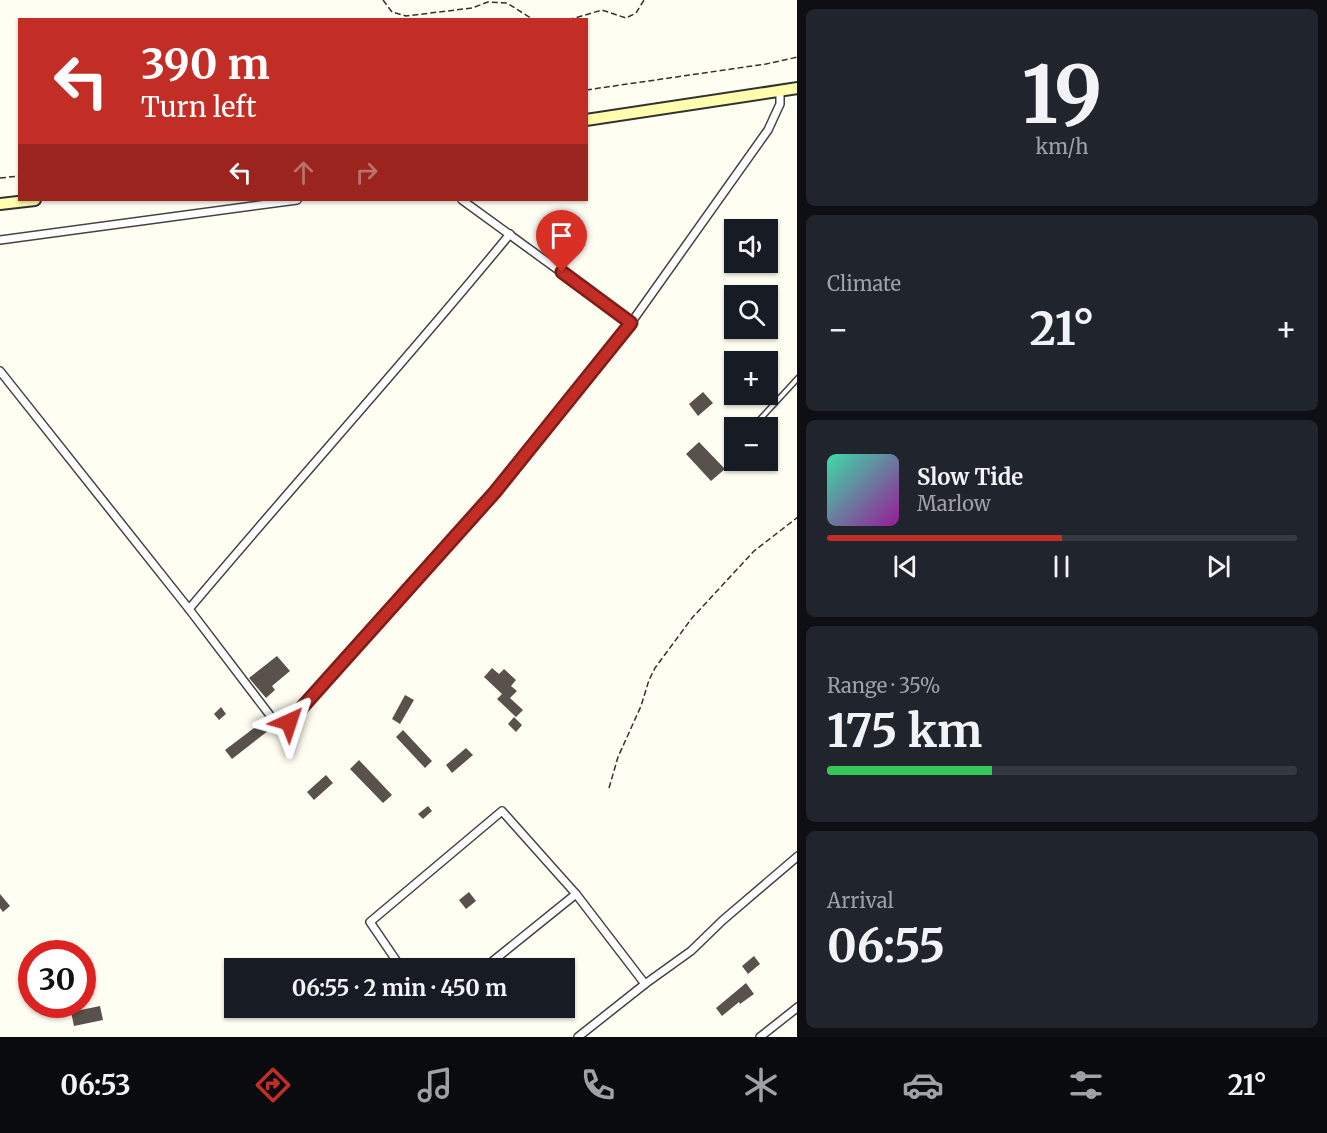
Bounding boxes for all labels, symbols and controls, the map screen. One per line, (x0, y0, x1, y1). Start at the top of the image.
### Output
text: 390 m (141, 38, 270, 90)
icon: left (42, 42, 120, 120)
text: 19 (1022, 46, 1102, 144)
text: Turn left (141, 90, 256, 124)
text: km/h (1036, 134, 1088, 159)
icon: left (224, 156, 257, 189)
icon: ahead (287, 156, 320, 189)
icon: right (350, 156, 383, 189)
pin (536, 210, 587, 272)
icon: arrive (545, 219, 578, 252)
map controls (724, 219, 778, 471)
button: sound (724, 219, 778, 273)
text: Climate (827, 271, 901, 296)
button: search (724, 285, 778, 339)
text: 21° (1029, 301, 1095, 357)
text: − (827, 309, 849, 350)
text: + (1275, 309, 1297, 350)
button: + (724, 351, 778, 405)
button: − (724, 417, 778, 471)
text: Slow Tide (917, 463, 1023, 491)
text: Marlow (917, 491, 991, 516)
icon: previous (889, 550, 922, 583)
icon: pause (1045, 550, 1078, 583)
icon: next (1202, 550, 1235, 583)
text: Range · 35% (827, 673, 941, 698)
position arrow (257, 690, 321, 754)
text: 175 km (827, 703, 982, 759)
text: Arrival (827, 888, 894, 913)
text: 06:55 (827, 918, 945, 974)
speed limit sign: 30 (18, 940, 96, 1018)
text: 06:55 · 2 min · 450 m (292, 974, 507, 1002)
icon: directions (252, 1064, 294, 1106)
icon: music (414, 1064, 456, 1106)
icon: phone (577, 1064, 619, 1106)
icon: climate (740, 1064, 782, 1106)
icon: car (902, 1064, 944, 1106)
icon: filters (1065, 1064, 1107, 1106)
text: 06:53 (60, 1068, 131, 1102)
text: 21° (1228, 1068, 1267, 1102)

